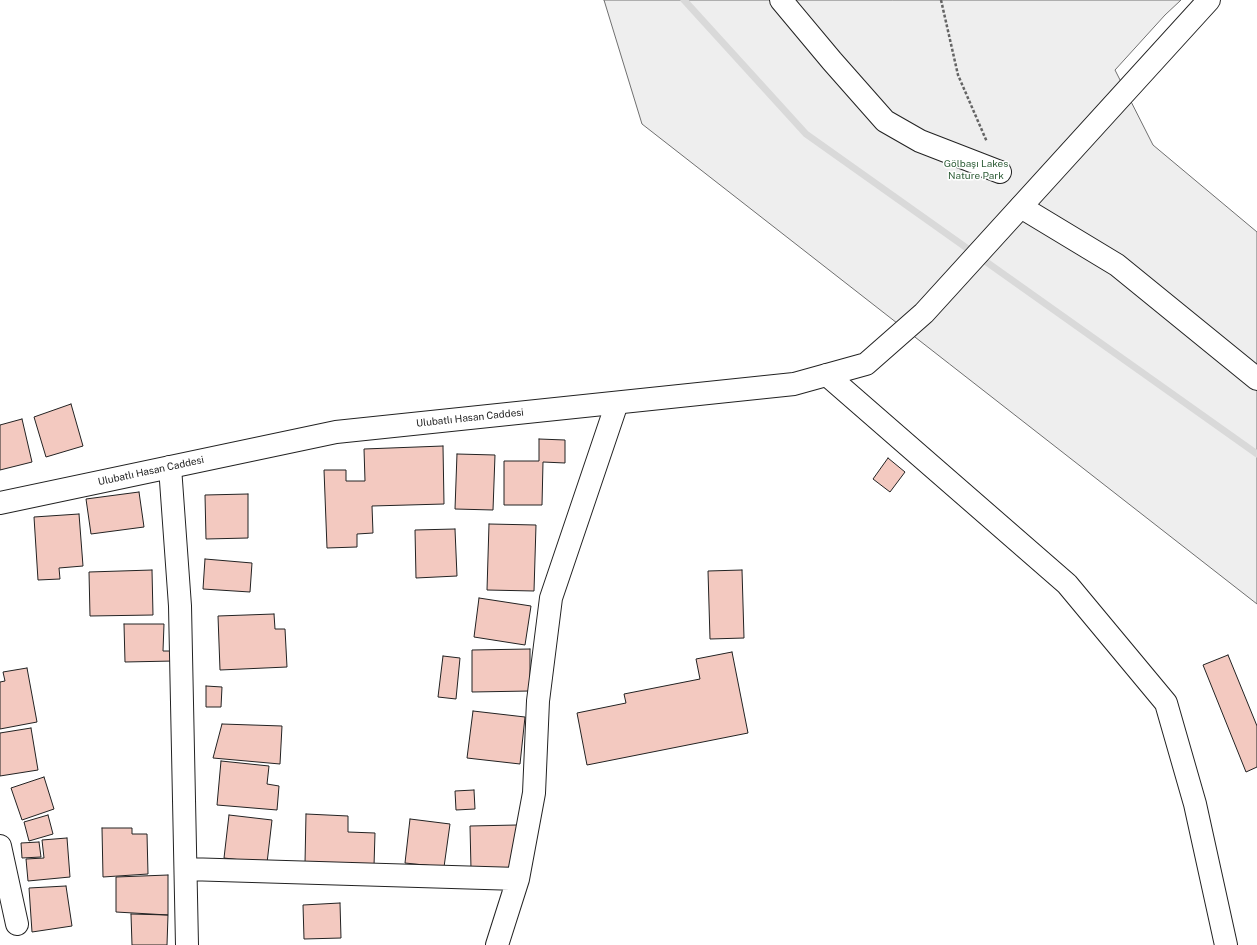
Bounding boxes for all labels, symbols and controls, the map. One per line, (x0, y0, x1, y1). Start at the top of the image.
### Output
park label: Gölbaşı Lakes Nature Park (944, 158, 1008, 182)
street label: Ulubatlı Hasan Caddesi (416, 406, 524, 430)
street label: Ulubatlı Hasan Caddesi (97, 454, 205, 488)

